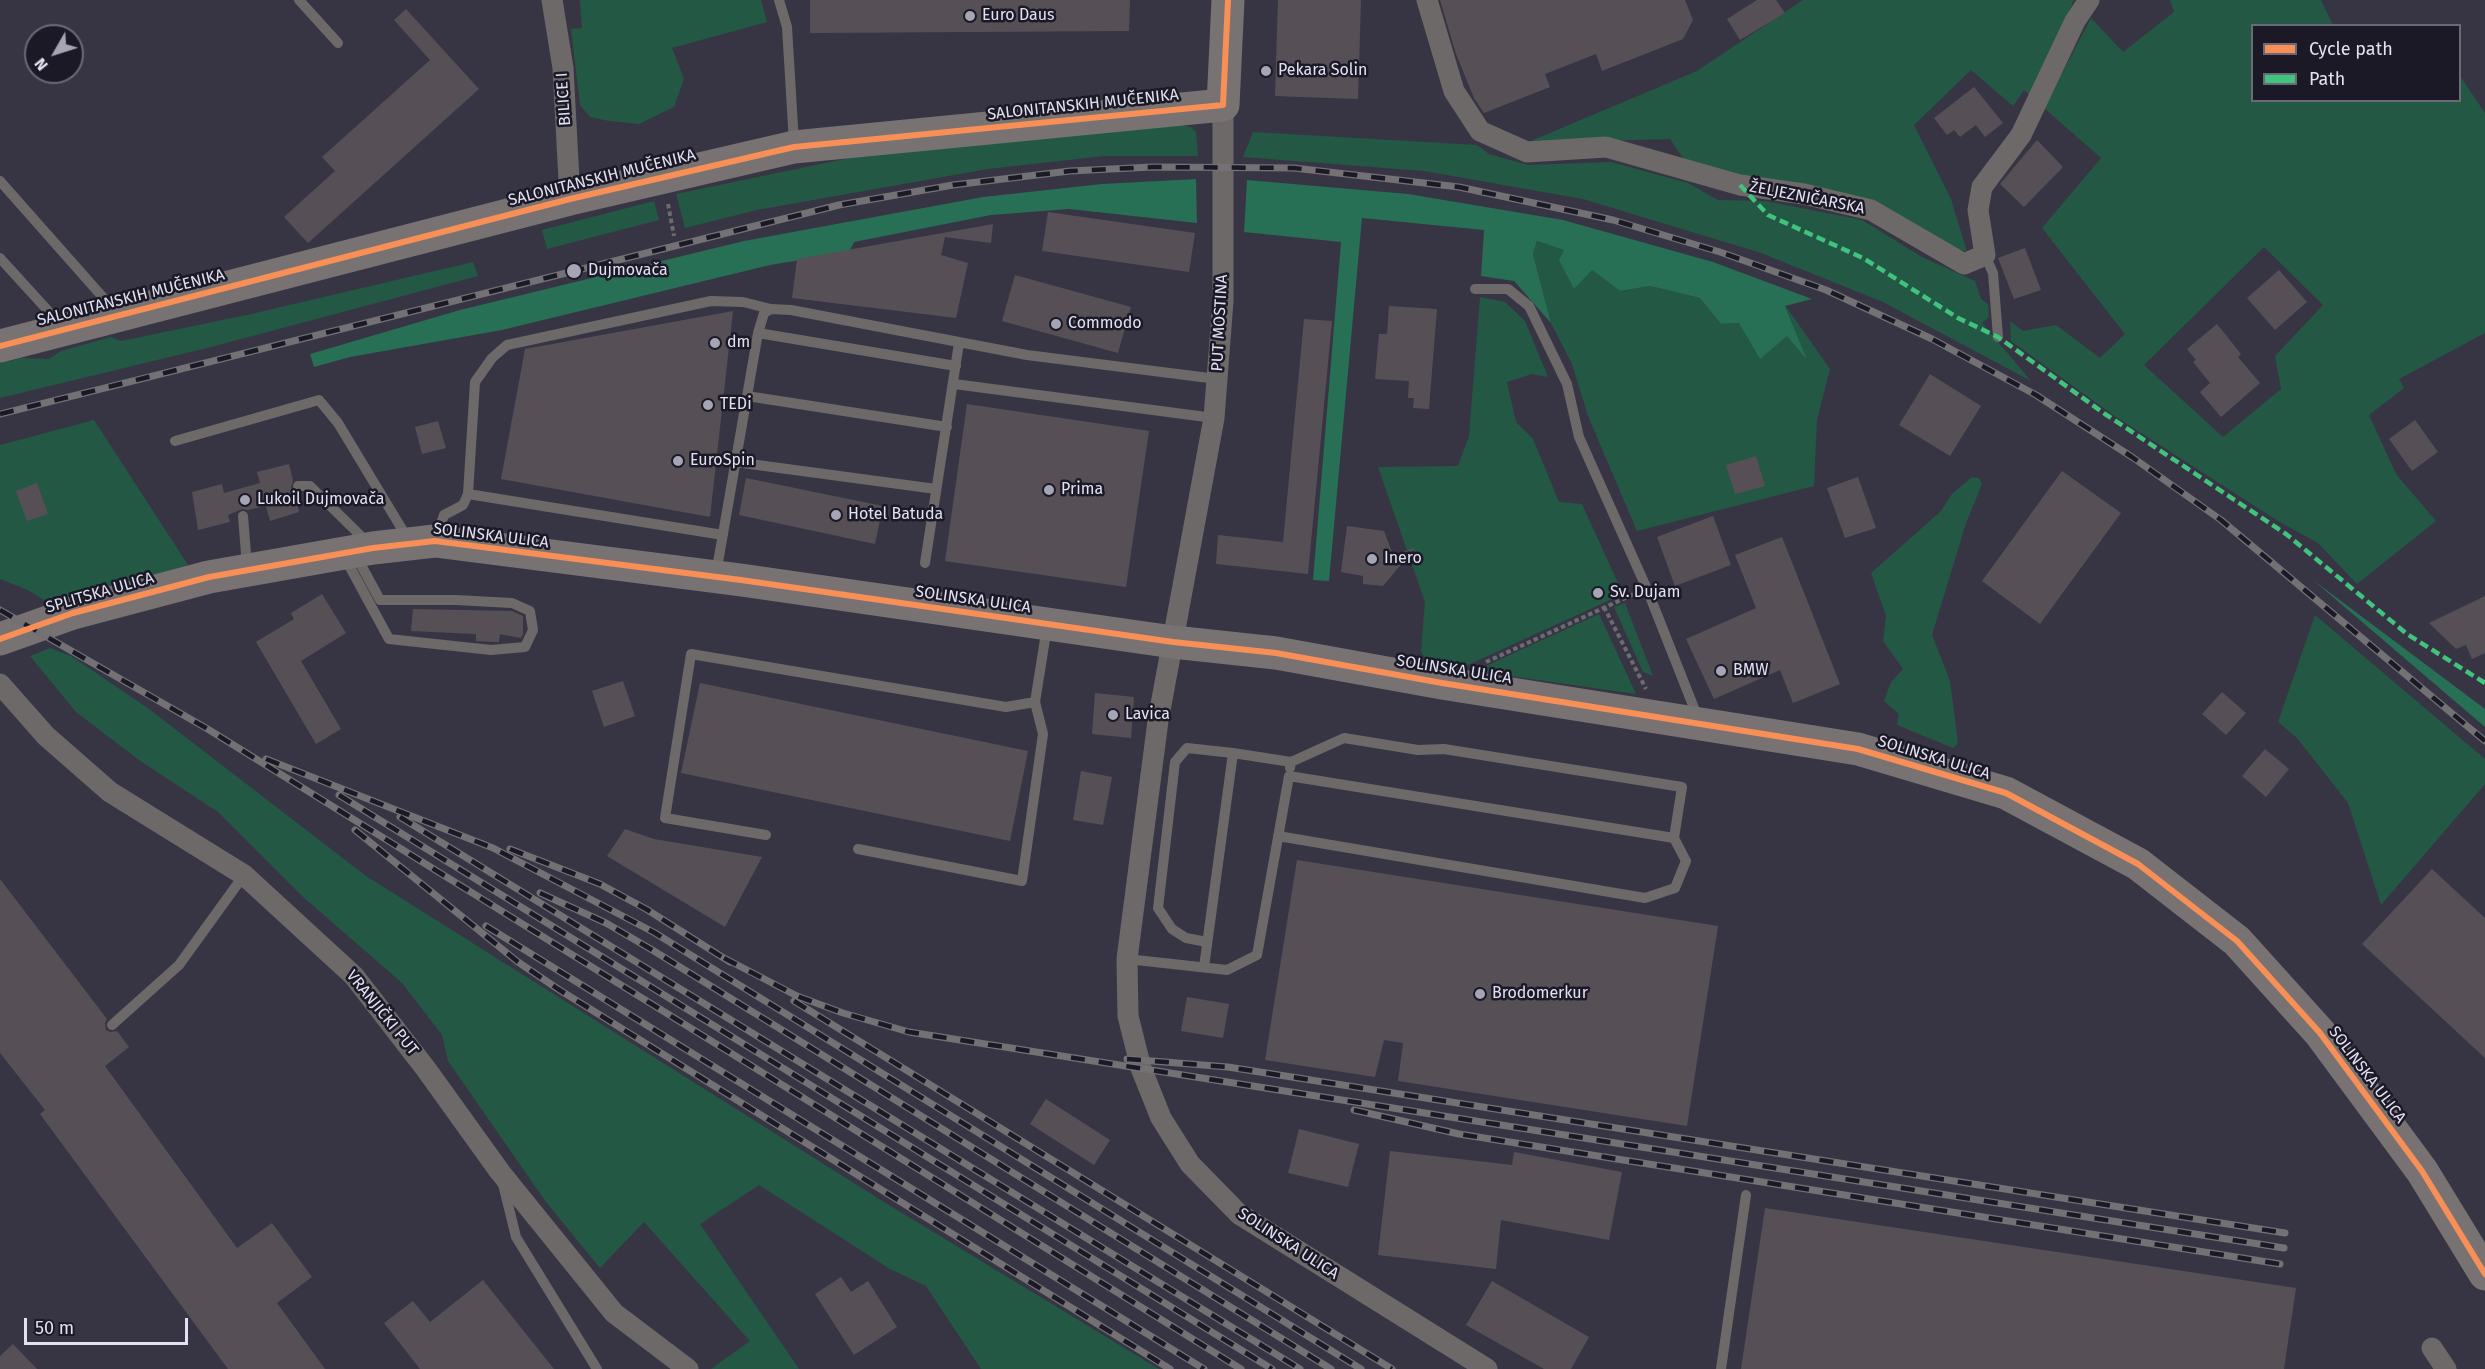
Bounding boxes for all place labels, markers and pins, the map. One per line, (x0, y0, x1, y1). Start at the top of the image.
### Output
place label: Euro Daus (982, 6, 1055, 26)
marker: Euro Daus (963, 9, 977, 23)
place label: Pekara Solin (1278, 61, 1367, 81)
marker: Pekara Solin (1259, 64, 1273, 78)
place label: Dujmovača (588, 261, 668, 281)
marker: Dujmovača (565, 262, 583, 280)
place label: Commodo (1068, 314, 1142, 334)
marker: Commodo (1049, 317, 1063, 331)
place label: dm (727, 333, 750, 353)
marker: dm (708, 336, 722, 350)
place label: TEDi (720, 395, 752, 415)
marker: TEDi (701, 398, 715, 412)
place label: EuroSpin (690, 451, 755, 471)
marker: EuroSpin (671, 454, 685, 468)
place label: Prima (1061, 480, 1103, 500)
marker: Prima (1042, 483, 1056, 497)
place label: Lukoil Dujmovača (257, 490, 384, 510)
marker: Lukoil Dujmovača (238, 493, 252, 507)
place label: Hotel Batuda (848, 505, 943, 525)
marker: Hotel Batuda (829, 508, 843, 522)
place label: Inero (1384, 549, 1422, 569)
marker: Inero (1365, 552, 1379, 566)
place label: Sv. Dujam (1610, 583, 1680, 603)
marker: Sv. Dujam (1591, 586, 1605, 600)
place label: BMW (1733, 661, 1768, 681)
marker: BMW (1714, 664, 1728, 678)
place label: Lavica (1125, 705, 1170, 725)
marker: Lavica (1106, 708, 1120, 722)
place label: Brodomerkur (1492, 984, 1588, 1004)
marker: Brodomerkur (1473, 987, 1487, 1001)

